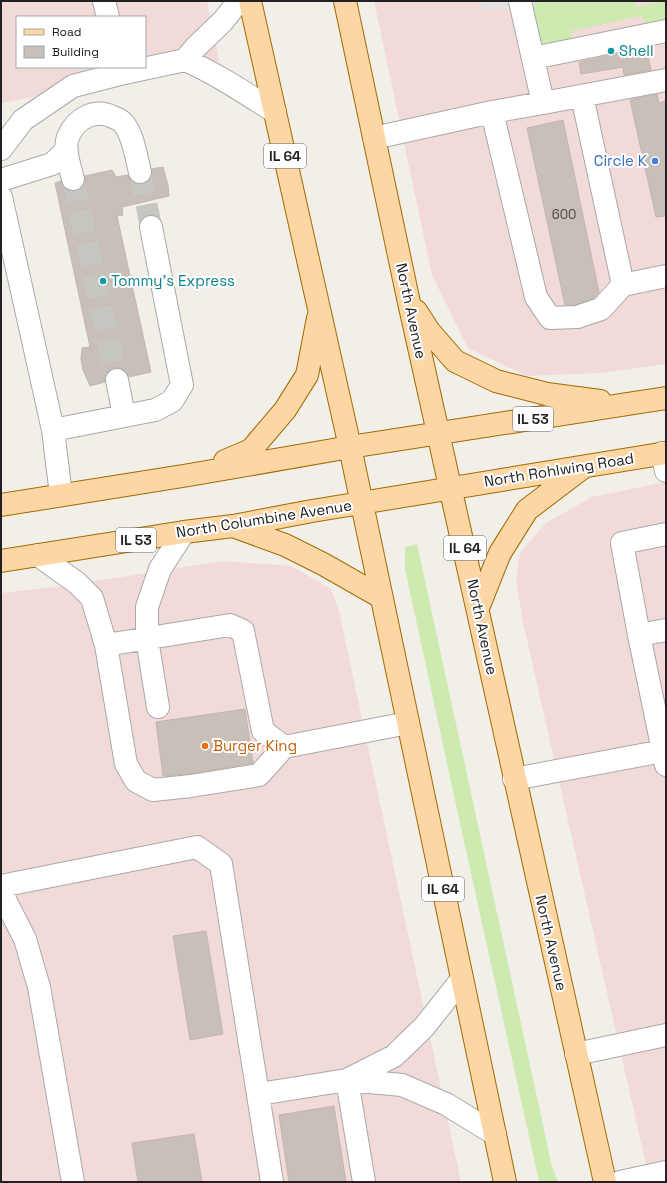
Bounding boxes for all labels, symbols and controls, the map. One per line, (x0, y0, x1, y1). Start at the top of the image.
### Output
legend (16, 16, 146, 68)
text: Road (52, 24, 81, 40)
place label: Shell (619, 41, 654, 60)
text: Building (52, 44, 99, 60)
marker: Shell (606, 46, 616, 56)
road number: IL 64 (264, 144, 306, 168)
place label: Circle K (594, 151, 647, 170)
marker: Circle K (650, 156, 660, 166)
house number: 600 (552, 206, 576, 223)
street label: North Avenue (392, 261, 431, 361)
place label: Tommy's Express (111, 271, 235, 290)
marker: Tommy's Express (98, 276, 108, 286)
road number: IL 53 (513, 407, 553, 431)
street label: North Rohlwing Road (483, 448, 635, 491)
street label: North Columbine Avenue (175, 495, 353, 542)
road number: IL 53 (116, 528, 156, 552)
road number: IL 64 (444, 536, 486, 560)
street label: North Avenue (463, 577, 502, 677)
place label: Burger King (213, 736, 297, 755)
marker: Burger King (200, 741, 210, 751)
road number: IL 64 (422, 877, 464, 901)
street label: North Avenue (531, 893, 572, 993)

